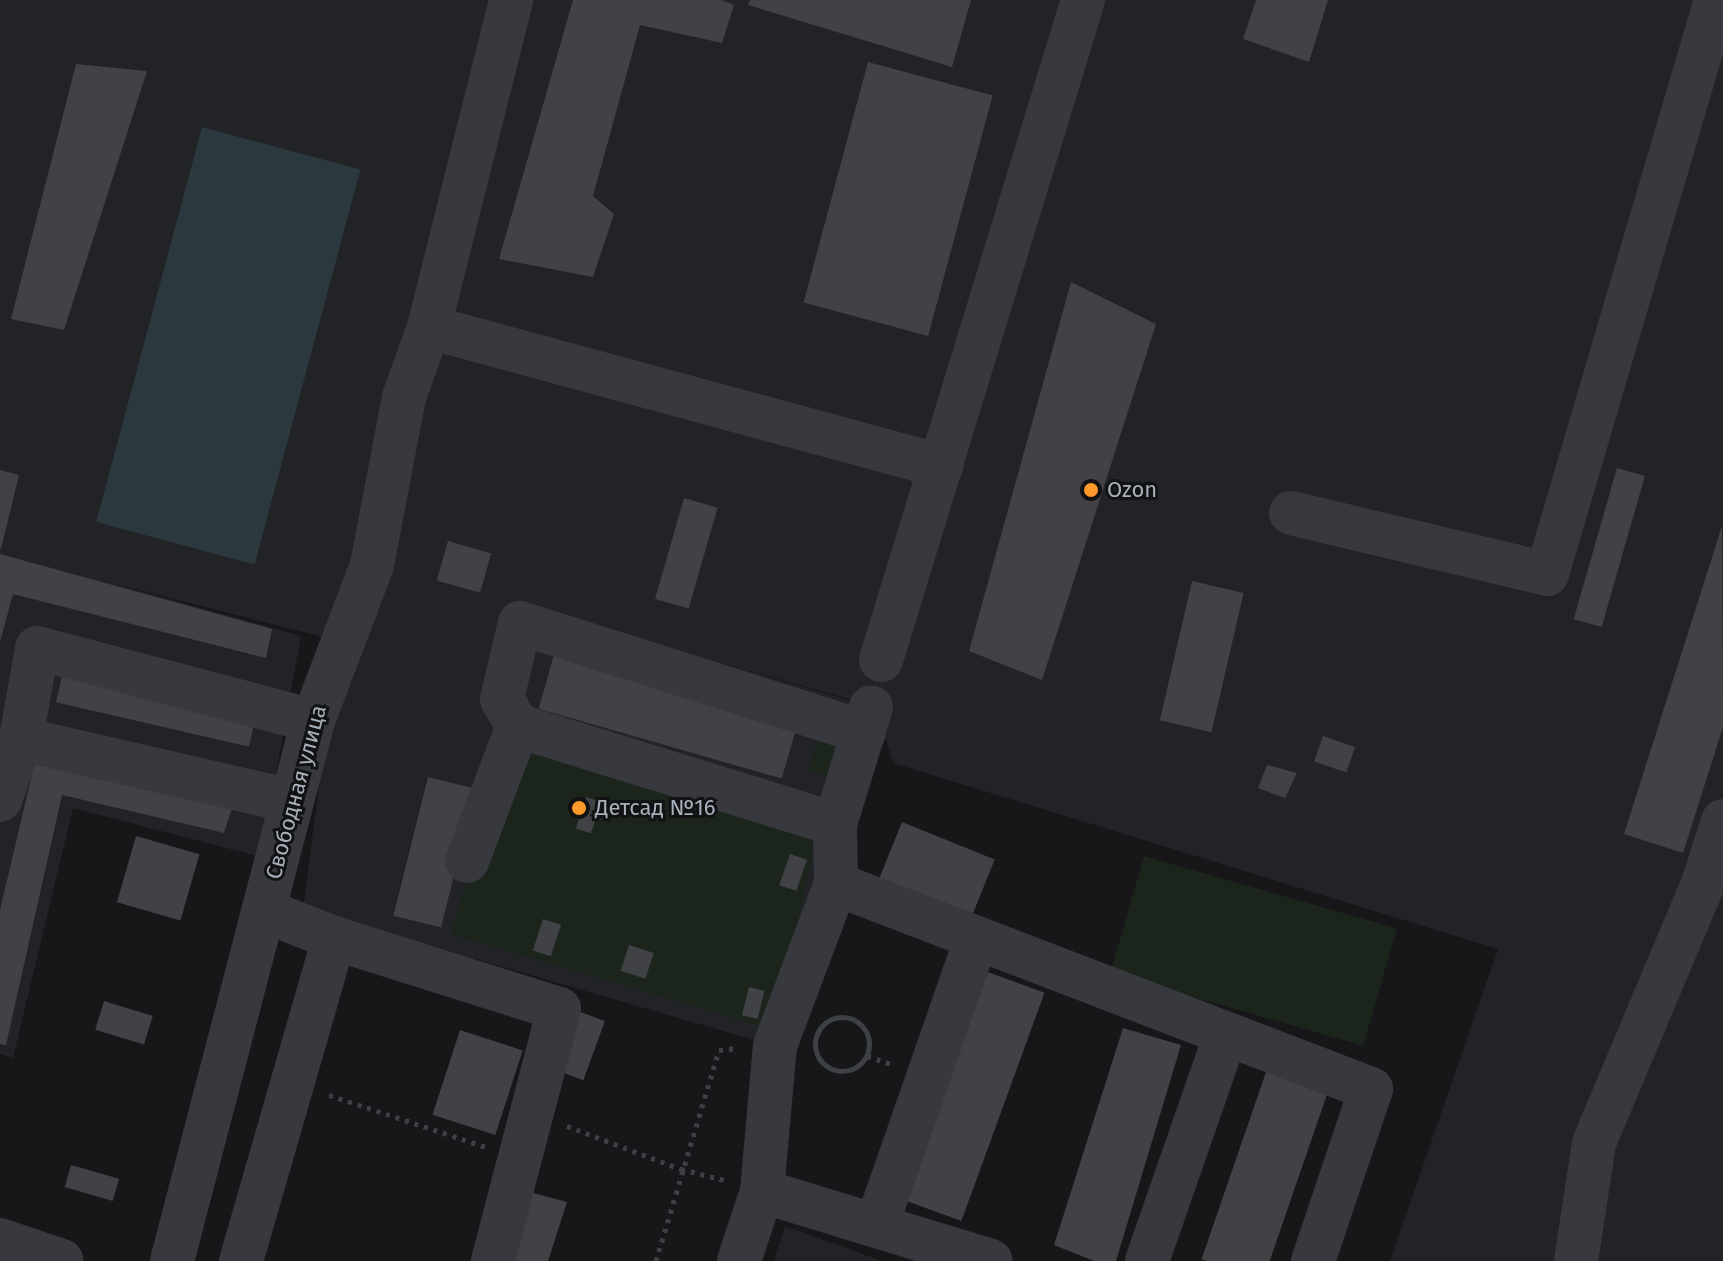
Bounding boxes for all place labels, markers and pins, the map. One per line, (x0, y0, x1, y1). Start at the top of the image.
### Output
place label: Ozon (1107, 477, 1157, 503)
marker: Ozon (1082, 481, 1100, 499)
place label: Детсад №16 (595, 795, 716, 821)
marker: Детсад №16 (570, 799, 588, 817)

